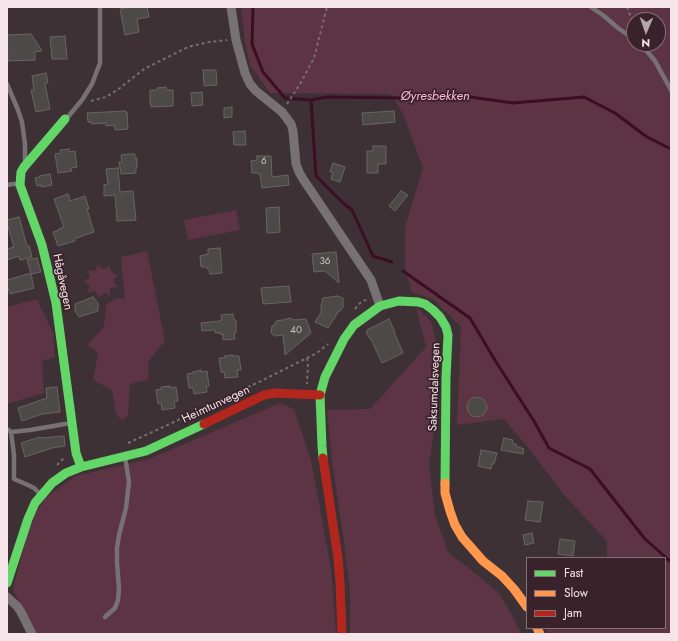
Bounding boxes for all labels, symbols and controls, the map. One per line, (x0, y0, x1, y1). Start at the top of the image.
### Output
north arrow (626, 12, 666, 52)
text: N (641, 35, 650, 51)
water label: Øyresbekken (400, 89, 470, 105)
house number: 6 (261, 156, 267, 168)
street label: Hågåvegen (49, 252, 75, 312)
house number: 36 (319, 256, 331, 268)
house number: 40 (290, 325, 302, 337)
street label: Saksumdalsvegen (426, 342, 444, 432)
street label: Heimtunvegen (180, 383, 252, 427)
legend (526, 557, 666, 629)
text: Fast (564, 564, 583, 582)
text: Slow (564, 584, 588, 602)
text: Jam (564, 604, 582, 622)

